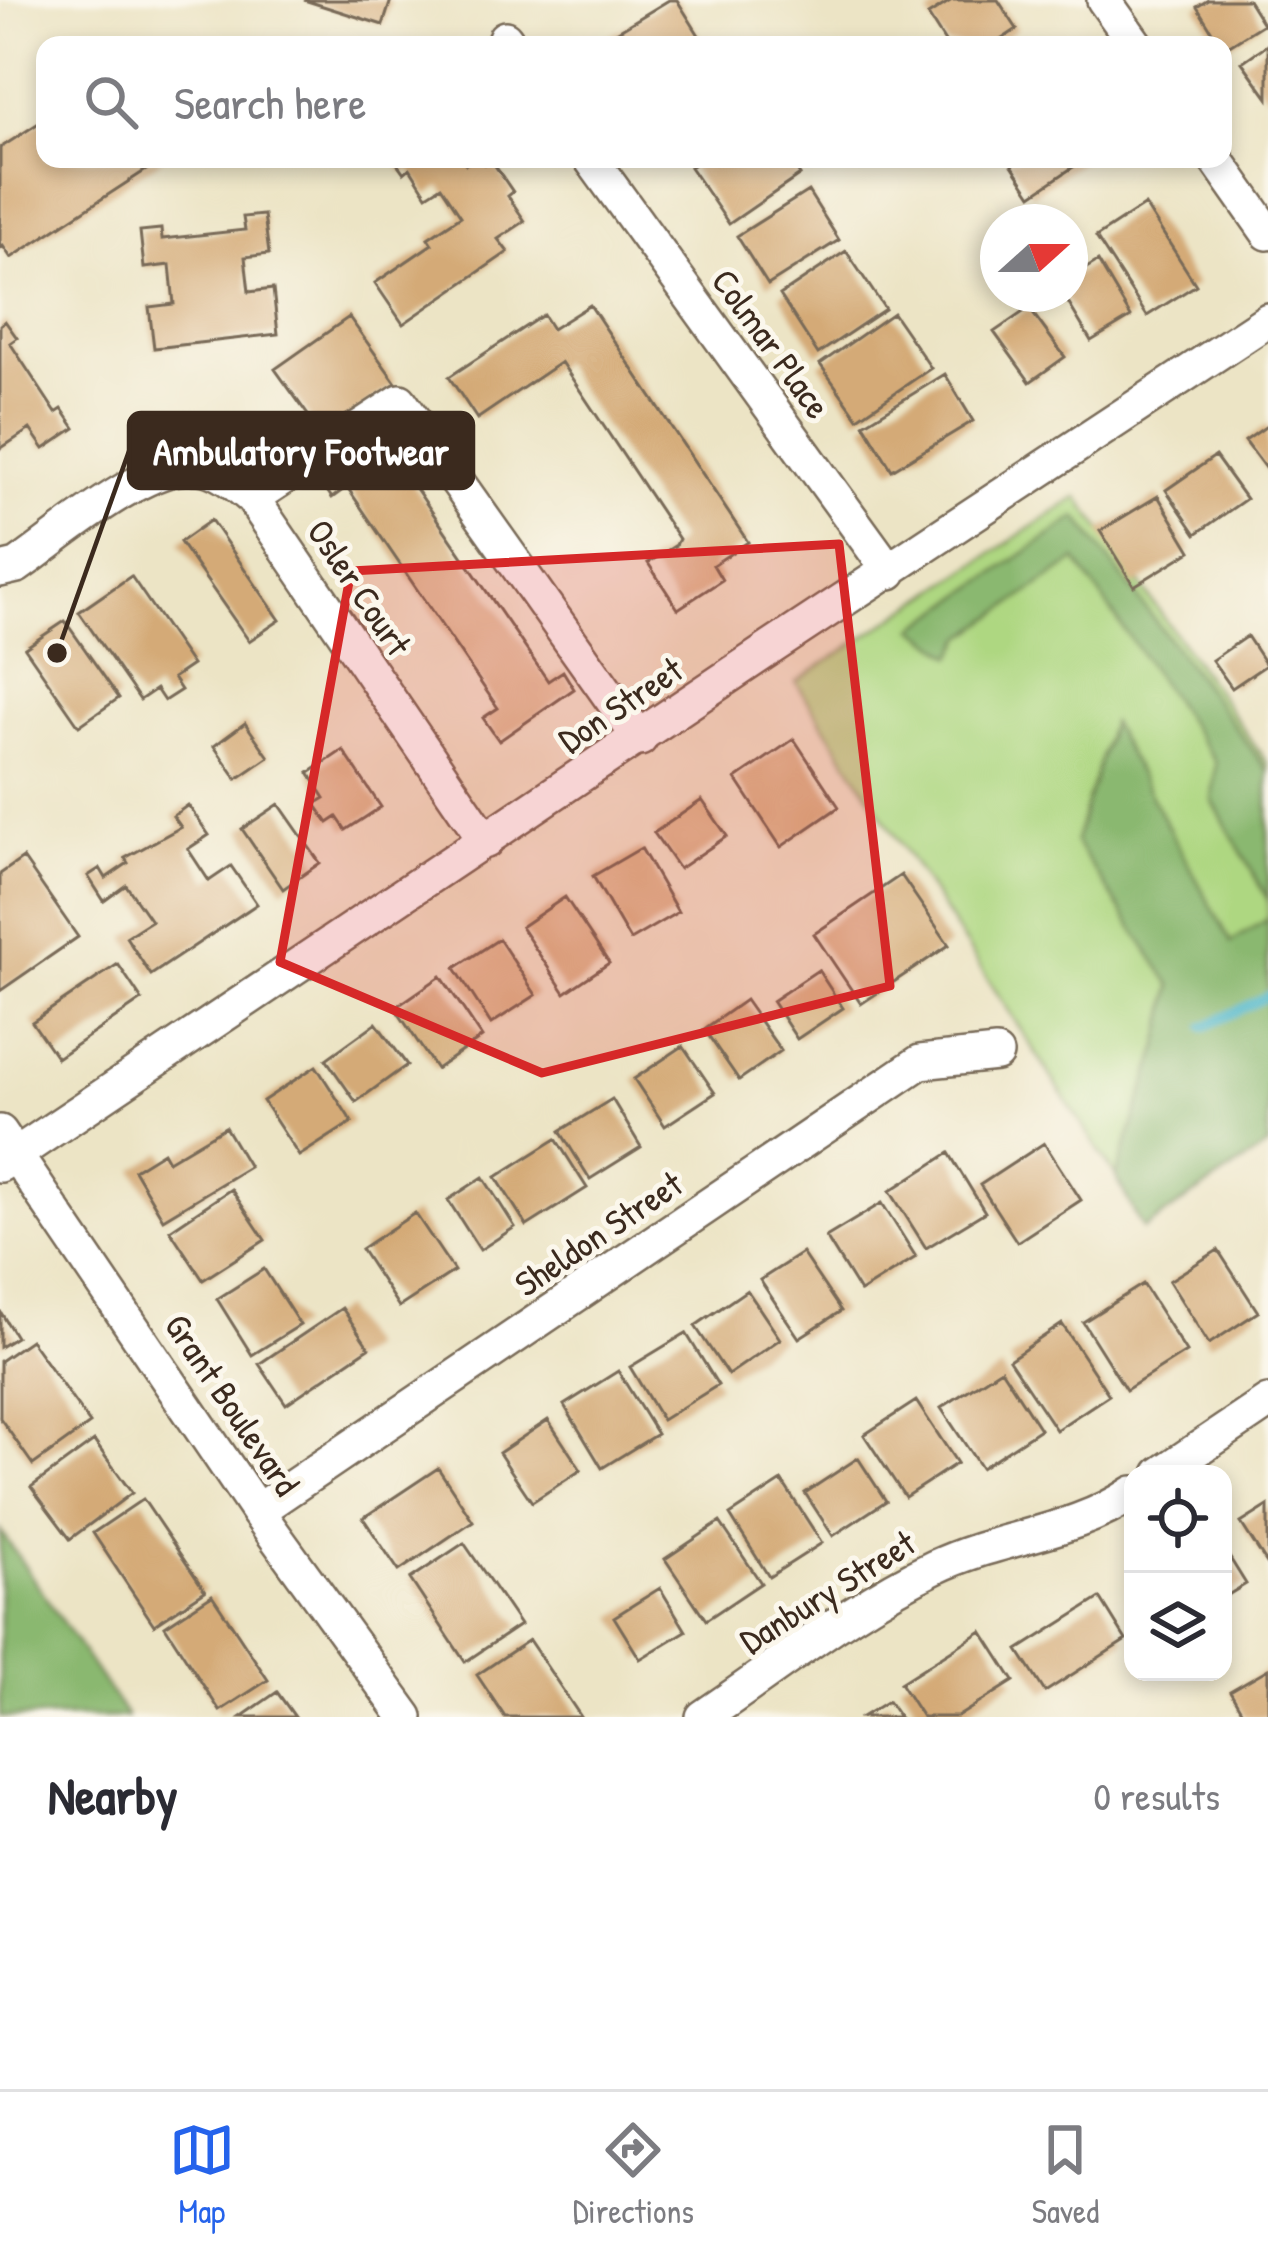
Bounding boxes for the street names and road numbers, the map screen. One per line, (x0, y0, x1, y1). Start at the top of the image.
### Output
street label: Colmar Place (701, 258, 843, 428)
street label: Osler Court (296, 509, 424, 665)
street label: Don Street (548, 644, 692, 763)
street label: Sheldon Street (505, 1159, 692, 1307)
street label: Grant Boulevard (154, 1303, 312, 1505)
street label: Danbury Street (730, 1517, 924, 1664)

